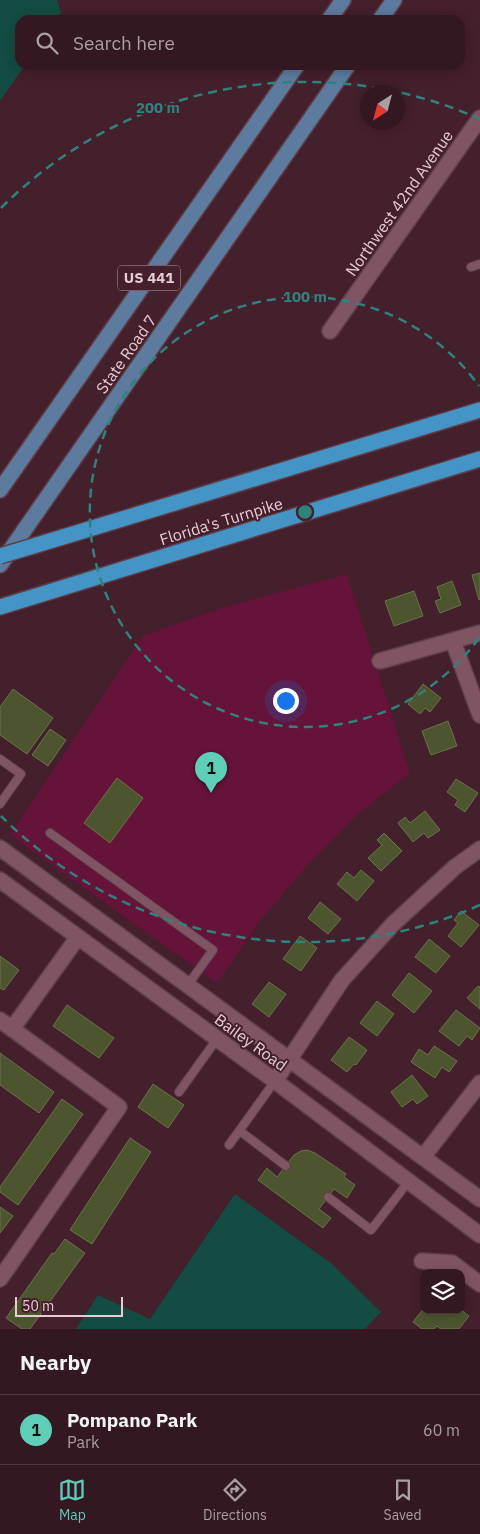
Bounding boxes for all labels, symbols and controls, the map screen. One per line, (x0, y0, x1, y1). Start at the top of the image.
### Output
search box (15, 15, 465, 70)
icon: search (33, 29, 61, 57)
text: Search here (73, 31, 175, 55)
north arrow (360, 85, 405, 130)
text: 200 m (136, 98, 180, 117)
street label: Northwest 42nd Avenue (341, 126, 457, 280)
road number: US 441 (118, 266, 180, 290)
text: 100 m (283, 287, 327, 306)
street label: State Road 7 (92, 311, 160, 397)
street label: Florida's Turnpike (157, 493, 285, 549)
centre of rings (296, 503, 314, 521)
your location (273, 688, 299, 714)
pin: 1 (195, 752, 227, 793)
street label: Bailey Road (211, 1009, 291, 1075)
map controls (420, 1269, 465, 1314)
button: layers (420, 1269, 465, 1314)
scale bar (15, 1294, 122, 1317)
text: 50 m (22, 1297, 54, 1315)
text: Nearby (20, 1348, 91, 1376)
text: Pompano Park (67, 1408, 197, 1432)
text: 1 (31, 1420, 41, 1440)
text: 60 m (423, 1420, 460, 1440)
text: Park (67, 1432, 99, 1452)
tab: Map (58, 1476, 86, 1524)
tab: Directions (203, 1476, 267, 1524)
tab: Saved (384, 1476, 422, 1524)

